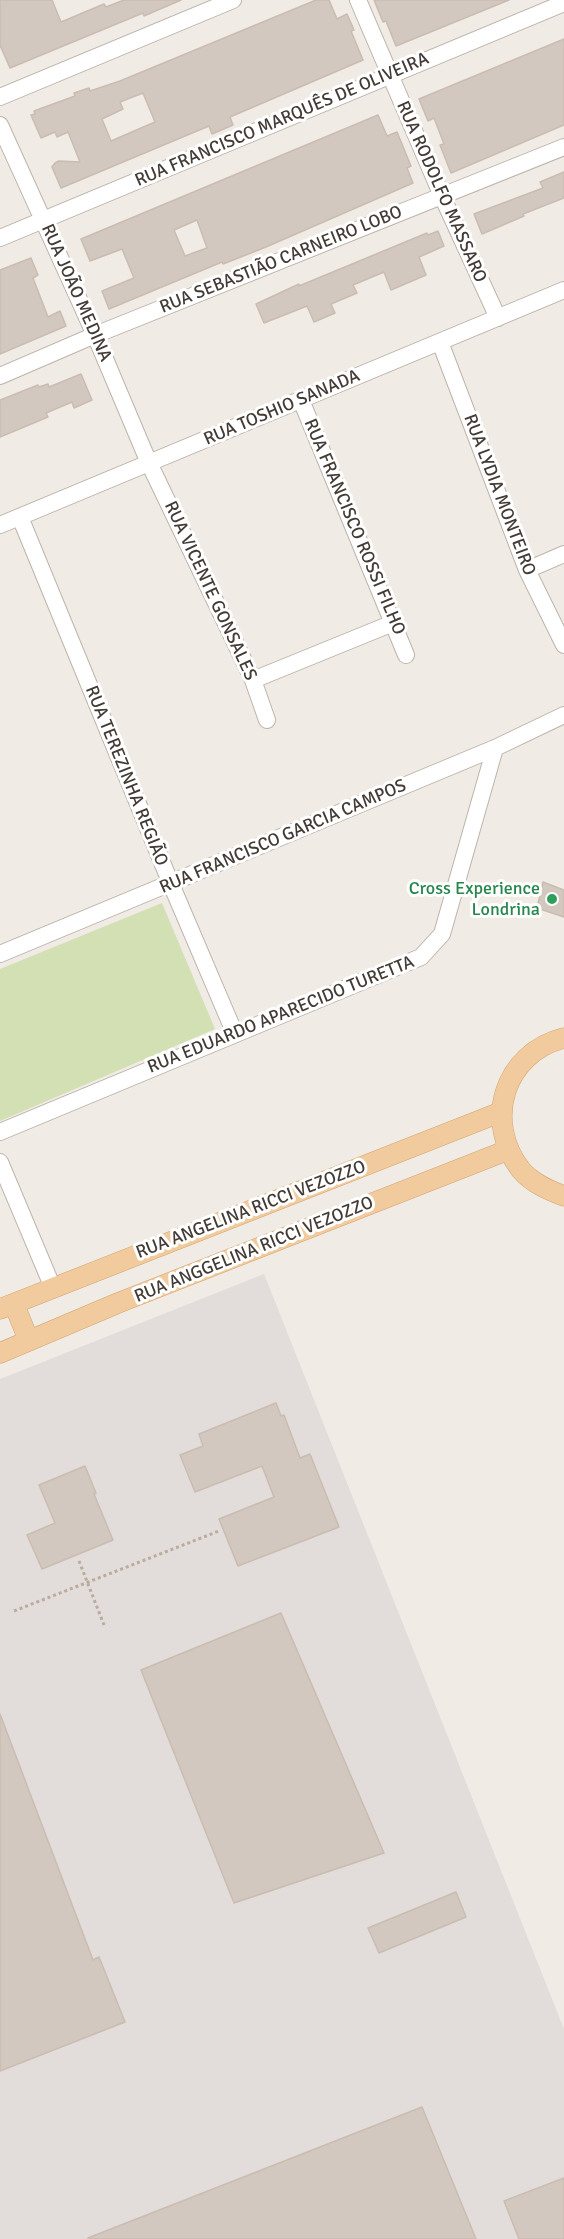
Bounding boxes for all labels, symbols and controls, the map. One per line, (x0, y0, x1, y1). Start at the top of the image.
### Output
street label: RUA FRANCISCO MARQUÊS DE OLIVEIRA (132, 48, 432, 192)
street label: RUA RODOLFO MASSARO (391, 98, 491, 286)
street label: RUA SEBASTIÃO CARNEIRO LOBO (157, 201, 405, 319)
street label: RUA JOÃO MEDINA (36, 221, 116, 365)
street label: RUA TOSHIO SANADA (201, 365, 363, 451)
street label: RUA LYDIA MONTEIRO (458, 411, 540, 579)
street label: RUA FRANCISCO ROSSI FILHO (299, 416, 409, 638)
street label: RUA VICENTE GONSALES (159, 498, 261, 684)
street label: RUA TEREZINHA REGIÃO (80, 683, 172, 869)
street label: RUA FRANCISCO GARCIA CAMPOS (156, 775, 410, 899)
place label: Cross Experience Londrina (409, 878, 540, 920)
marker: Cross Experience Londrina (545, 892, 559, 906)
street label: RUA EDUARDO APARECIDO TURETTA (144, 951, 418, 1079)
street label: RUA ANGELINA RICCI VEZOZZO (133, 1156, 369, 1264)
street label: RUA ANGGELINA RICCI VEZOZZO (131, 1192, 377, 1308)

